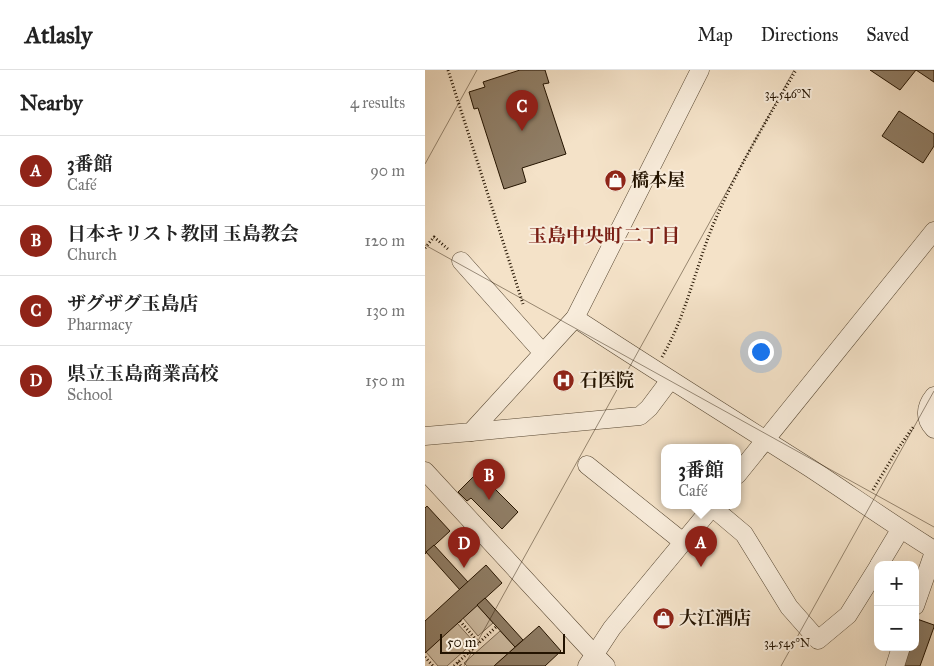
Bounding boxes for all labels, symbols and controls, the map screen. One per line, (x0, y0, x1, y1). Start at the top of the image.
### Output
text: Atlasly (25, 20, 92, 50)
text: Map (697, 24, 733, 46)
text: Directions (761, 24, 838, 46)
text: Saved (866, 24, 909, 46)
text: 34.546°N (765, 87, 811, 101)
text: Nearby (20, 90, 83, 116)
pin: C (506, 90, 538, 131)
text: 4 results (350, 93, 405, 112)
text: 3番館 (67, 152, 113, 175)
text: A (31, 161, 41, 180)
text: 90 m (370, 161, 405, 180)
shop icon: 橋本屋 (603, 168, 627, 192)
place label: 橋本屋 (631, 169, 685, 191)
text: Café (67, 175, 97, 194)
text: 日本キリスト教団 玉島教会 (67, 222, 299, 245)
district label: 玉島中央町二丁目 (528, 224, 680, 247)
text: B (31, 231, 41, 250)
text: 120 m (365, 231, 405, 250)
text: Church (67, 245, 117, 264)
text: ザグザグ玉島店 (67, 292, 198, 315)
text: C (31, 301, 41, 320)
text: 130 m (366, 301, 405, 320)
text: Pharmacy (67, 315, 132, 334)
your location (748, 339, 774, 365)
text: 県立玉島商業高校 (67, 362, 219, 385)
hospital icon: 石医院 (552, 368, 576, 392)
place label: 石医院 (580, 369, 634, 391)
text: D (30, 371, 42, 390)
text: 150 m (365, 371, 405, 390)
text: School (67, 385, 112, 404)
popup (661, 444, 741, 509)
text: 3番館 (678, 458, 724, 481)
pin: B (473, 459, 505, 500)
text: Café (678, 481, 708, 500)
pin: A (685, 526, 717, 567)
pin: D (448, 527, 480, 568)
map controls (874, 561, 919, 651)
button: + (874, 561, 919, 606)
shop icon: 大江酒店 (651, 606, 675, 630)
button: − (874, 606, 919, 651)
place label: 大江酒店 (679, 607, 751, 629)
scale bar (440, 631, 565, 654)
text: 50 m (447, 634, 476, 651)
text: 34.545°N (764, 636, 810, 650)

